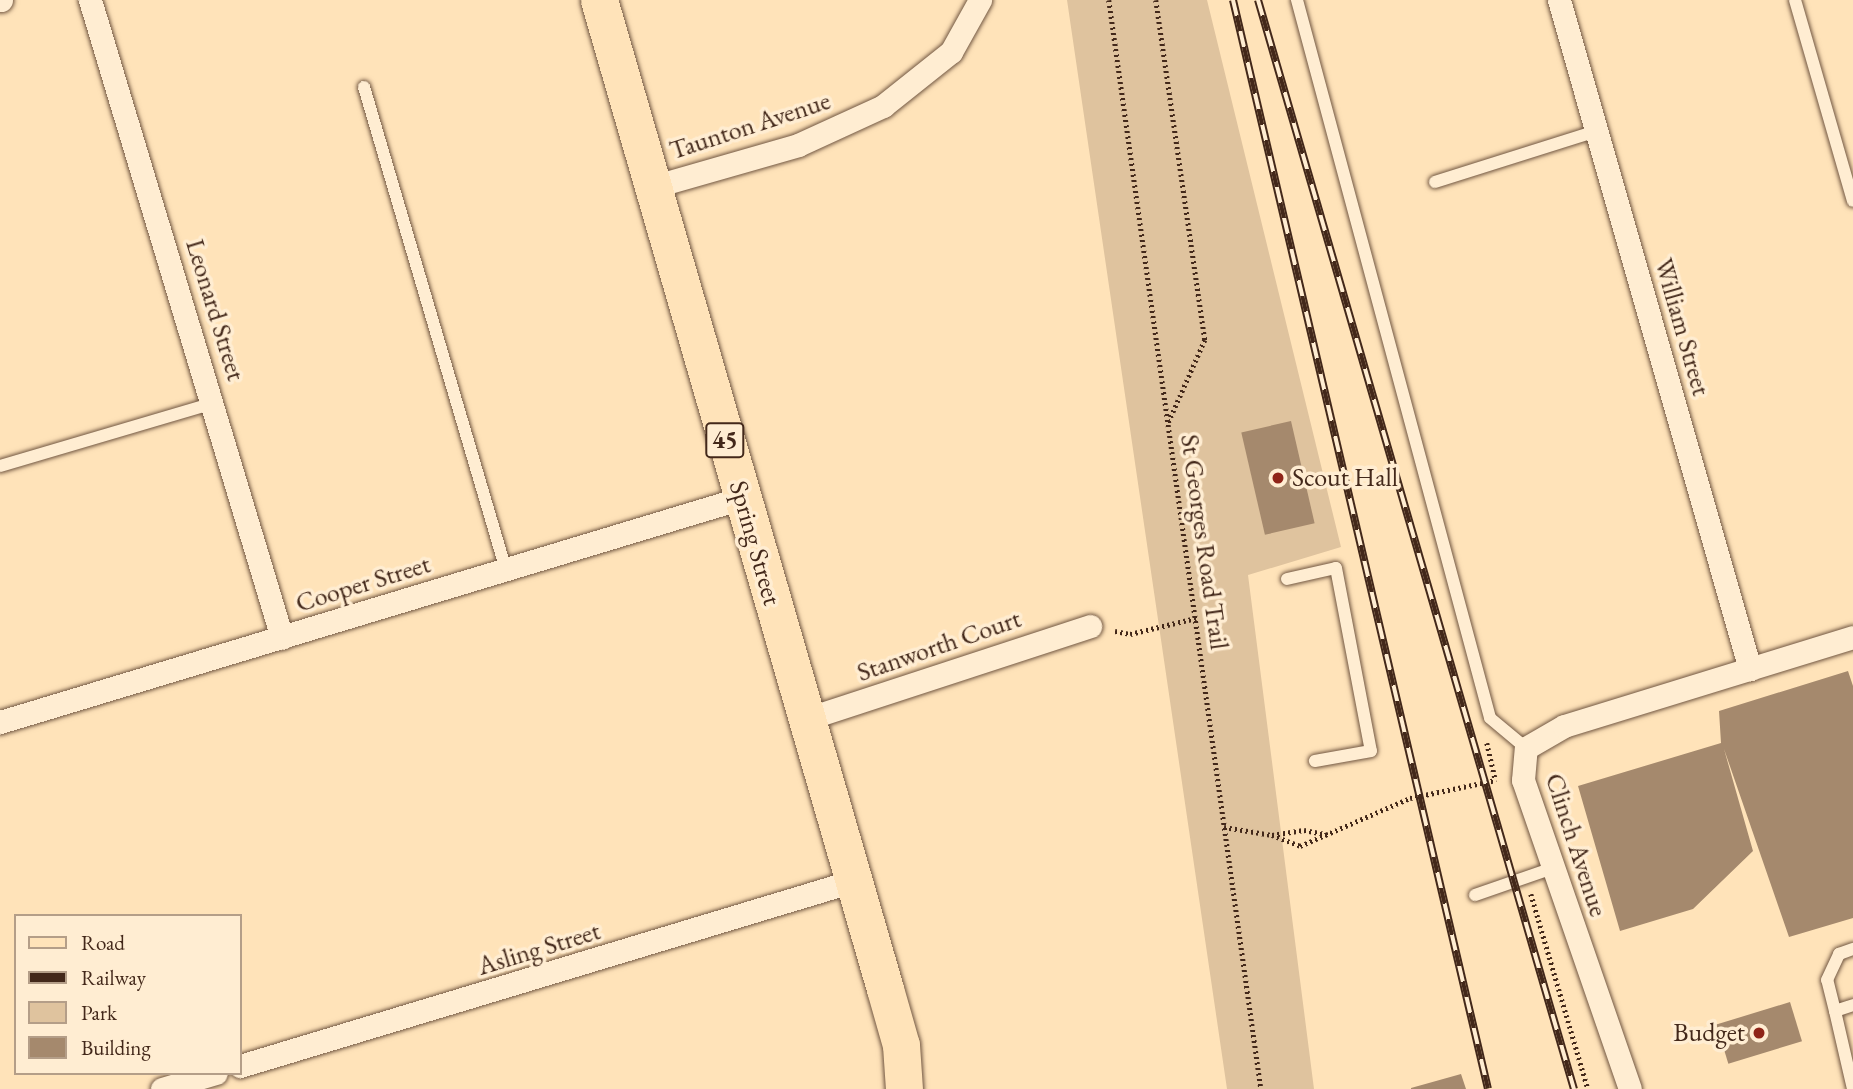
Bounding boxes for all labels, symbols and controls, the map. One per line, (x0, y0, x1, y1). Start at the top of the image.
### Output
street label: Taunton Avenue (666, 85, 834, 167)
street label: Leonard Street (179, 236, 251, 384)
street label: William Street (1648, 255, 1716, 399)
road number: 45 (704, 419, 746, 460)
street label: St Georges Road Trail (1173, 432, 1235, 652)
place label: Scout Hall (1292, 462, 1398, 494)
marker: Scout Hall (1270, 470, 1286, 486)
street label: Spring Street (722, 477, 788, 609)
street label: Cooper Street (292, 549, 434, 619)
street label: Stanworth Court (853, 603, 1025, 689)
street label: Clinch Avenue (1538, 770, 1614, 920)
legend (14, 914, 242, 1075)
street label: Asling Street (474, 916, 604, 982)
text: Road (81, 929, 125, 956)
text: Railway (81, 964, 146, 991)
text: Park (81, 999, 117, 1026)
place label: Budget (1673, 1017, 1745, 1049)
marker: Budget (1751, 1025, 1767, 1041)
text: Building (81, 1034, 151, 1061)

